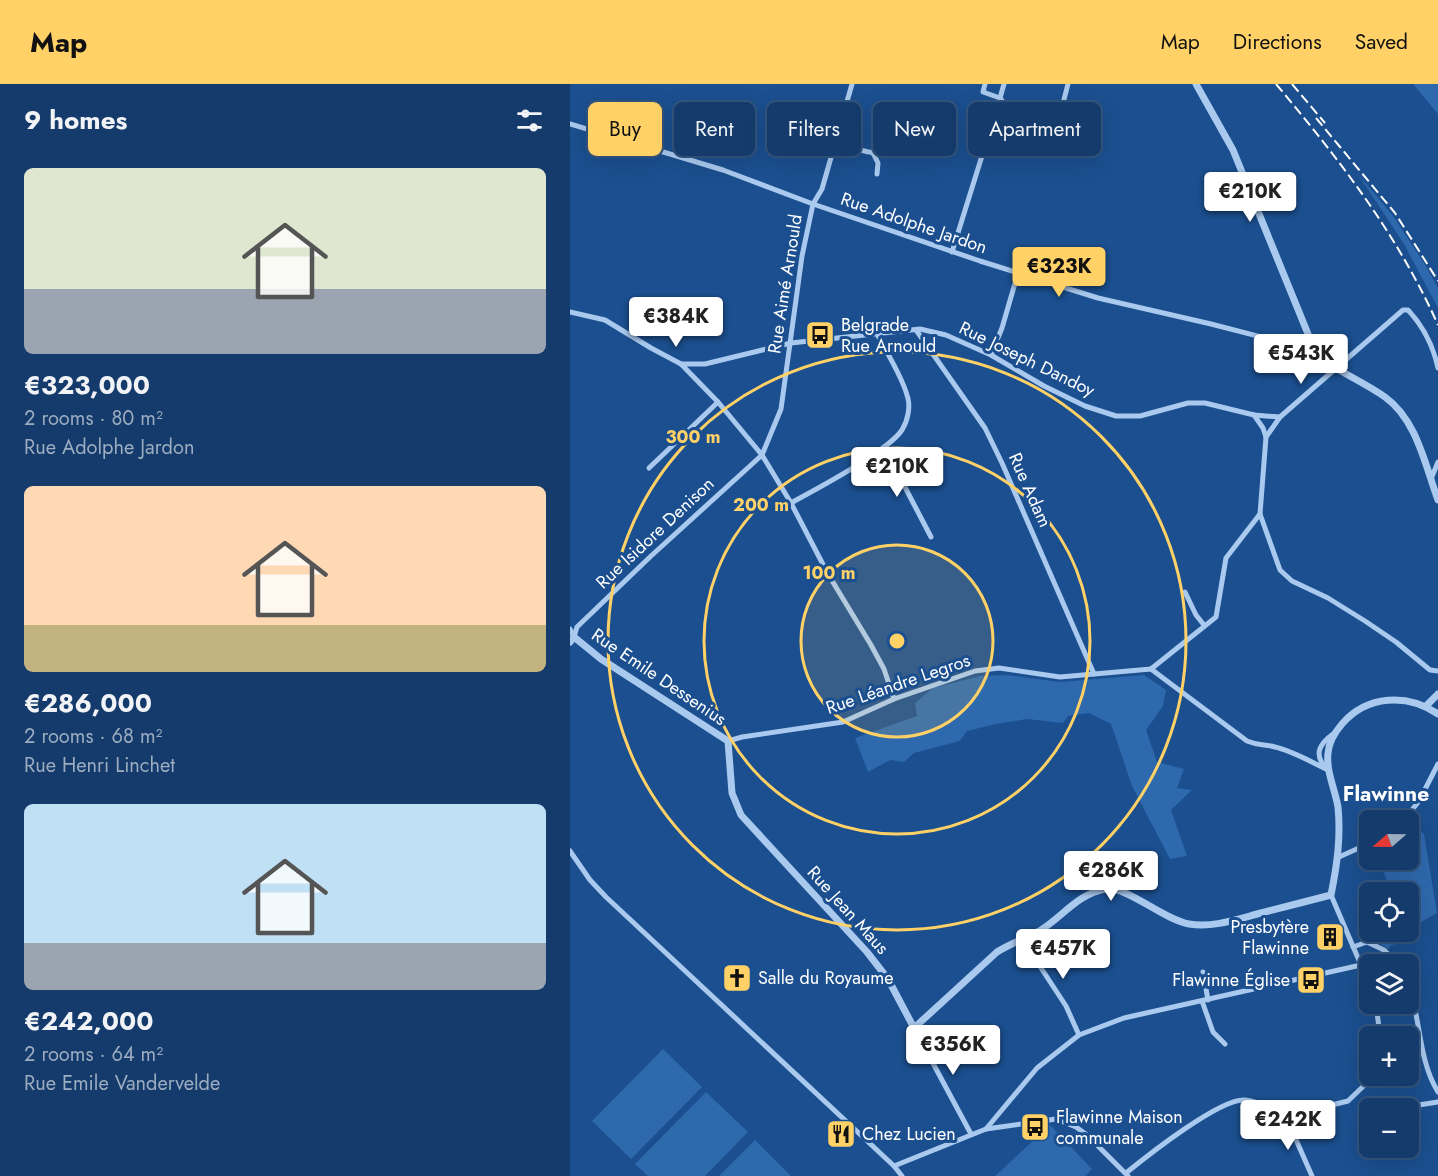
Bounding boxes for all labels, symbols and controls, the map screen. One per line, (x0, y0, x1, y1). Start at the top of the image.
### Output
text: Map (30, 22, 87, 63)
text: Map (1161, 27, 1200, 57)
text: Directions (1233, 27, 1322, 57)
text: Saved (1355, 27, 1408, 57)
text: 9 homes (24, 101, 127, 139)
chip: Buy (588, 102, 662, 156)
chip: Rent (674, 102, 755, 156)
chip: Filters (767, 102, 861, 156)
chip: New (873, 102, 956, 156)
chip: Apartment (968, 102, 1101, 156)
icon: filters (513, 104, 546, 137)
pin: €210K (1208, 172, 1292, 223)
text: €210K (1218, 177, 1282, 206)
street label: Rue Adolphe Jardon (837, 186, 991, 260)
icon: home (231, 207, 339, 315)
street label: Rue Aimé Arnould (761, 213, 809, 355)
pin: €323K (1017, 247, 1101, 298)
text: €323K (1026, 252, 1092, 281)
pin: €384K (634, 297, 718, 348)
text: €384K (643, 302, 709, 331)
place label: Belgrade Rue Arnould (841, 312, 936, 359)
street label: Rue Joseph Dandoy (955, 315, 1099, 403)
bus stop icon: Belgrade Rue Arnould (804, 319, 836, 351)
pin: €543K (1259, 334, 1343, 385)
text: €543K (1268, 339, 1334, 368)
text: €323,000 (24, 366, 150, 404)
text: 2 rooms · 80 m² (24, 404, 163, 433)
text: 300 m (665, 424, 721, 450)
text: Rue Adolphe Jardon (24, 433, 194, 462)
pin: €210K (855, 447, 939, 498)
street label: Rue Adam (1002, 449, 1058, 531)
text: €210K (865, 452, 929, 481)
street label: Rue Isidore Denison (590, 471, 720, 595)
text: 200 m (733, 492, 789, 518)
icon: home (231, 525, 339, 633)
text: 100 m (802, 560, 856, 586)
street label: Rue Emile Dessenius (586, 622, 732, 732)
centre of rings (887, 631, 907, 651)
street label: Rue Léandre Legros (822, 647, 974, 721)
text: €286,000 (24, 684, 152, 722)
text: 2 rooms · 68 m² (24, 722, 162, 751)
text: Rue Henri Linchet (24, 751, 175, 780)
district label: Flawinne (1343, 779, 1429, 809)
north arrow (1359, 810, 1419, 870)
map controls (1359, 810, 1419, 1158)
icon: home (231, 843, 339, 951)
pin: €286K (1069, 851, 1153, 902)
text: €286K (1078, 856, 1144, 885)
street label: Rue Jean Maus (801, 860, 895, 960)
button: locate (1359, 882, 1419, 942)
place label: Presbytère Flawinne (1230, 914, 1309, 961)
building icon: Presbytère Flawinne (1314, 921, 1346, 953)
pin: €457K (1021, 929, 1105, 980)
text: €457K (1030, 934, 1096, 963)
button: layers (1359, 954, 1419, 1014)
church icon: Salle du Royaume (721, 962, 753, 994)
bus stop icon: Flawinne Église (1295, 964, 1327, 996)
place label: Salle du Royaume (758, 965, 894, 991)
place label: Flawinne Église (1172, 967, 1290, 993)
text: €242,000 (24, 1002, 153, 1040)
pin: €356K (911, 1025, 995, 1076)
button: + (1359, 1026, 1419, 1086)
text: €356K (920, 1030, 986, 1059)
text: 2 rooms · 64 m² (24, 1040, 163, 1069)
text: Rue Emile Vandervelde (24, 1069, 220, 1098)
button: − (1359, 1098, 1419, 1158)
pin: €242K (1246, 1100, 1330, 1151)
place label: Flawinne Maison communale (1056, 1104, 1183, 1151)
text: €242K (1254, 1105, 1322, 1134)
bus stop icon: Flawinne Maison communale (1019, 1111, 1051, 1143)
restaurant icon: Chez Lucien (825, 1118, 857, 1150)
place label: Chez Lucien (862, 1121, 956, 1147)

